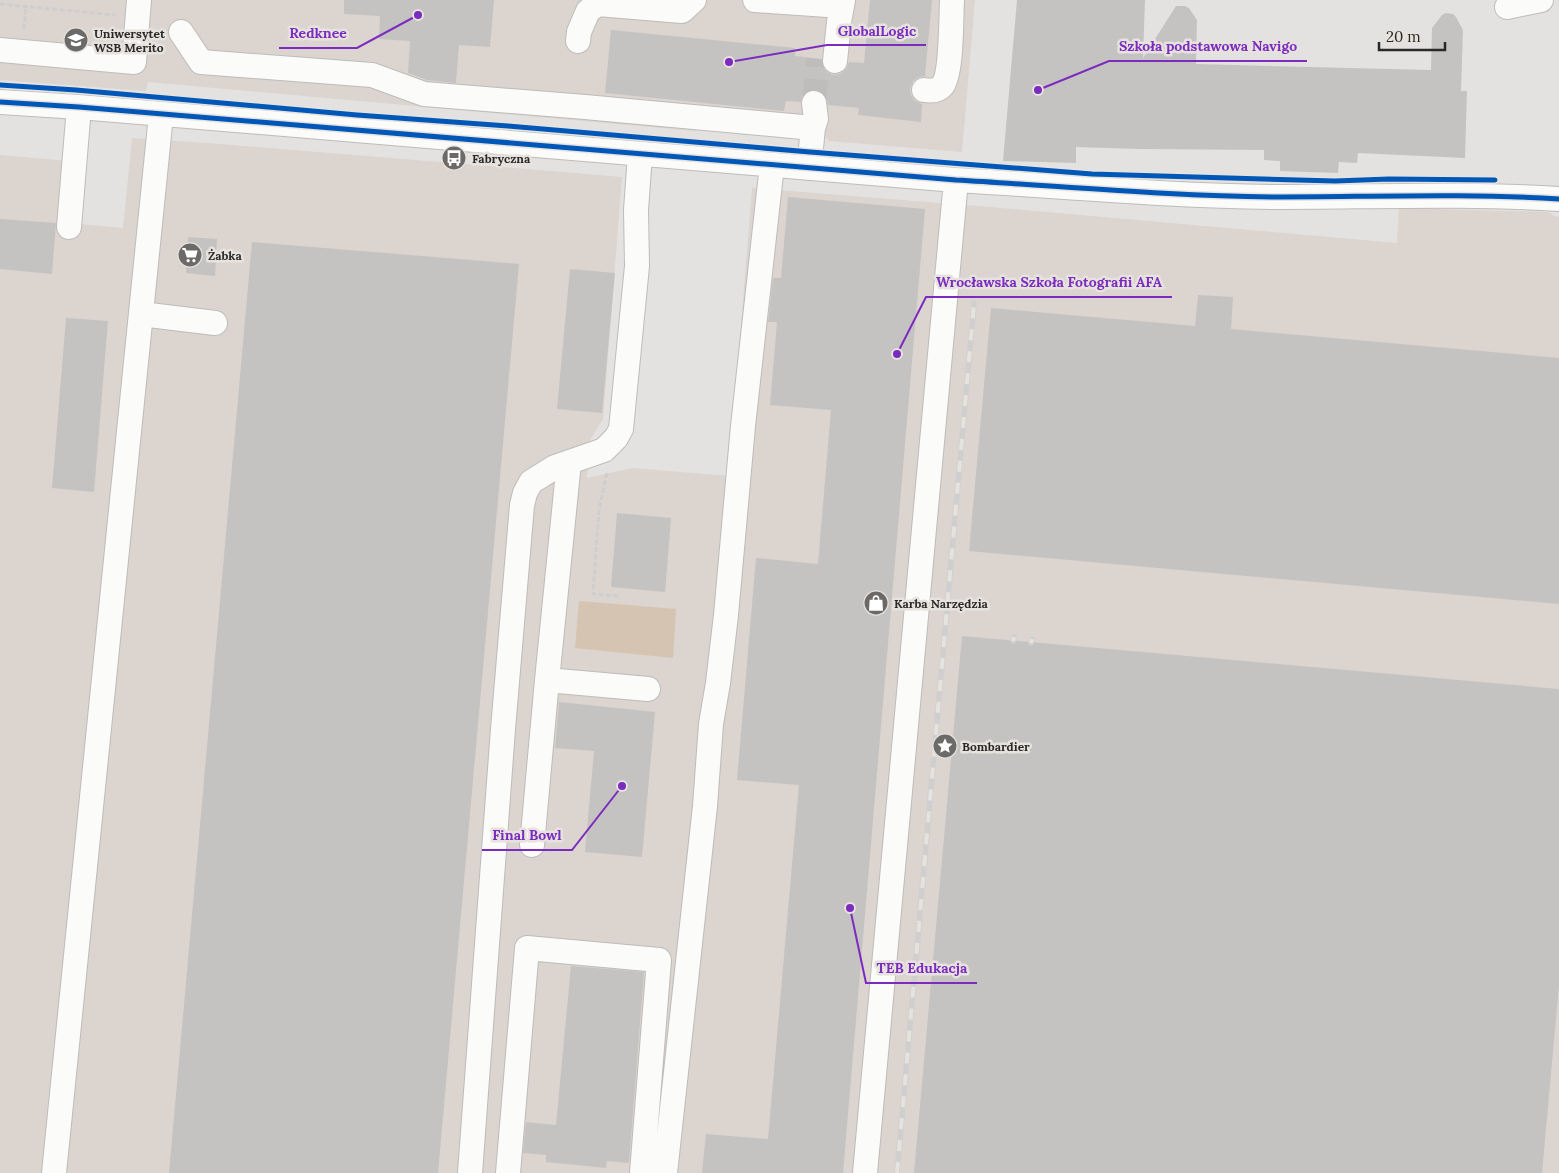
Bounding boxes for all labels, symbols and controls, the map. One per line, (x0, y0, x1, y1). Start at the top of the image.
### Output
callout: GlobalLogic (827, 16, 926, 45)
callout: Redknee (279, 19, 357, 48)
scale bar (1379, 20, 1445, 52)
text: GlobalLogic (838, 22, 917, 40)
text: Redknee (289, 24, 347, 42)
place label: Uniwersytet WSB Merito (94, 26, 166, 55)
school or university icon: Uniwersytet WSB Merito (63, 27, 89, 53)
text: 20 m (1386, 27, 1421, 46)
callout: Szkoła podstawowa Navigo (1109, 32, 1307, 61)
text: Szkoła podstawowa Navigo (1119, 37, 1297, 55)
bus stop icon: Fabryczna (441, 145, 467, 171)
place label: Fabryczna (472, 151, 531, 166)
supermarket icon: Żabka (177, 242, 203, 268)
place label: Żabka (208, 248, 242, 263)
callout: Wrocławska Szkoła Fotografii AFA (926, 268, 1172, 297)
text: Wrocławska Szkoła Fotografii AFA (936, 273, 1163, 291)
shop icon: Karba Narzędzia (863, 590, 889, 616)
place label: Karba Narzędzia (894, 596, 989, 611)
place icon: Bombardier (932, 733, 958, 759)
place label: Bombardier (962, 739, 1030, 754)
callout: Final Bowl (482, 821, 572, 850)
text: Final Bowl (492, 826, 562, 844)
callout: TEB Edukacja (866, 954, 977, 983)
text: TEB Edukacja (877, 959, 968, 977)

